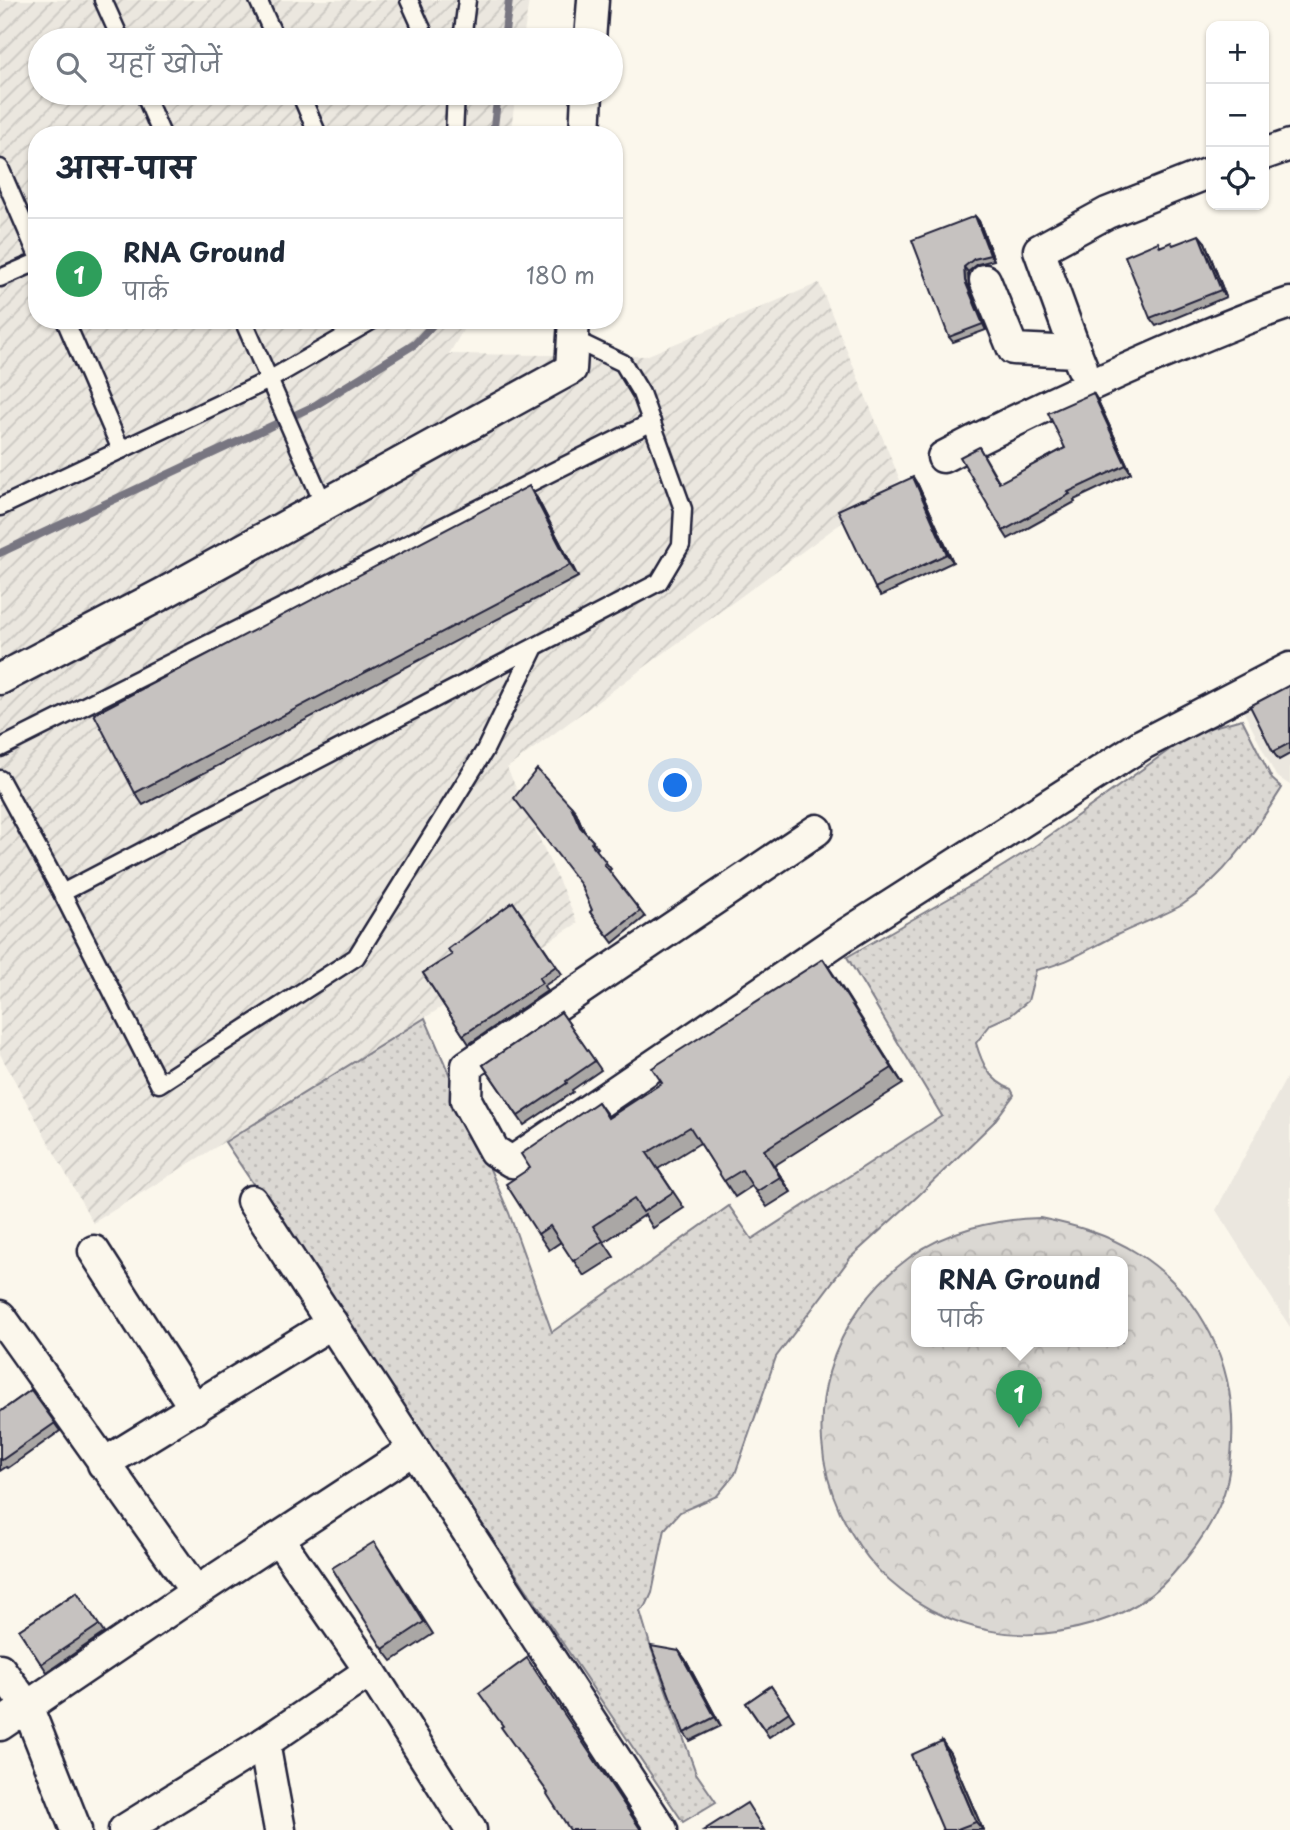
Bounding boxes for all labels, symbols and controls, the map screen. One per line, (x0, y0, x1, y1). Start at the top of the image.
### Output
map controls (1206, 21, 1269, 210)
button: + (1206, 21, 1269, 84)
search box (28, 28, 623, 105)
text: यहाँ खोजें (108, 43, 222, 82)
icon: search (52, 48, 90, 86)
button: − (1206, 84, 1269, 147)
text: आस-पास (56, 144, 195, 189)
button: locate (1206, 147, 1269, 210)
text: RNA Ground (123, 232, 285, 271)
text: 1 (74, 257, 85, 292)
text: 180 m (526, 257, 595, 292)
text: पार्क (123, 273, 168, 308)
your location (658, 768, 692, 802)
popup (911, 1256, 1128, 1347)
text: RNA Ground (938, 1259, 1101, 1298)
text: पार्क (938, 1300, 984, 1335)
pin: 1 (996, 1370, 1042, 1428)

